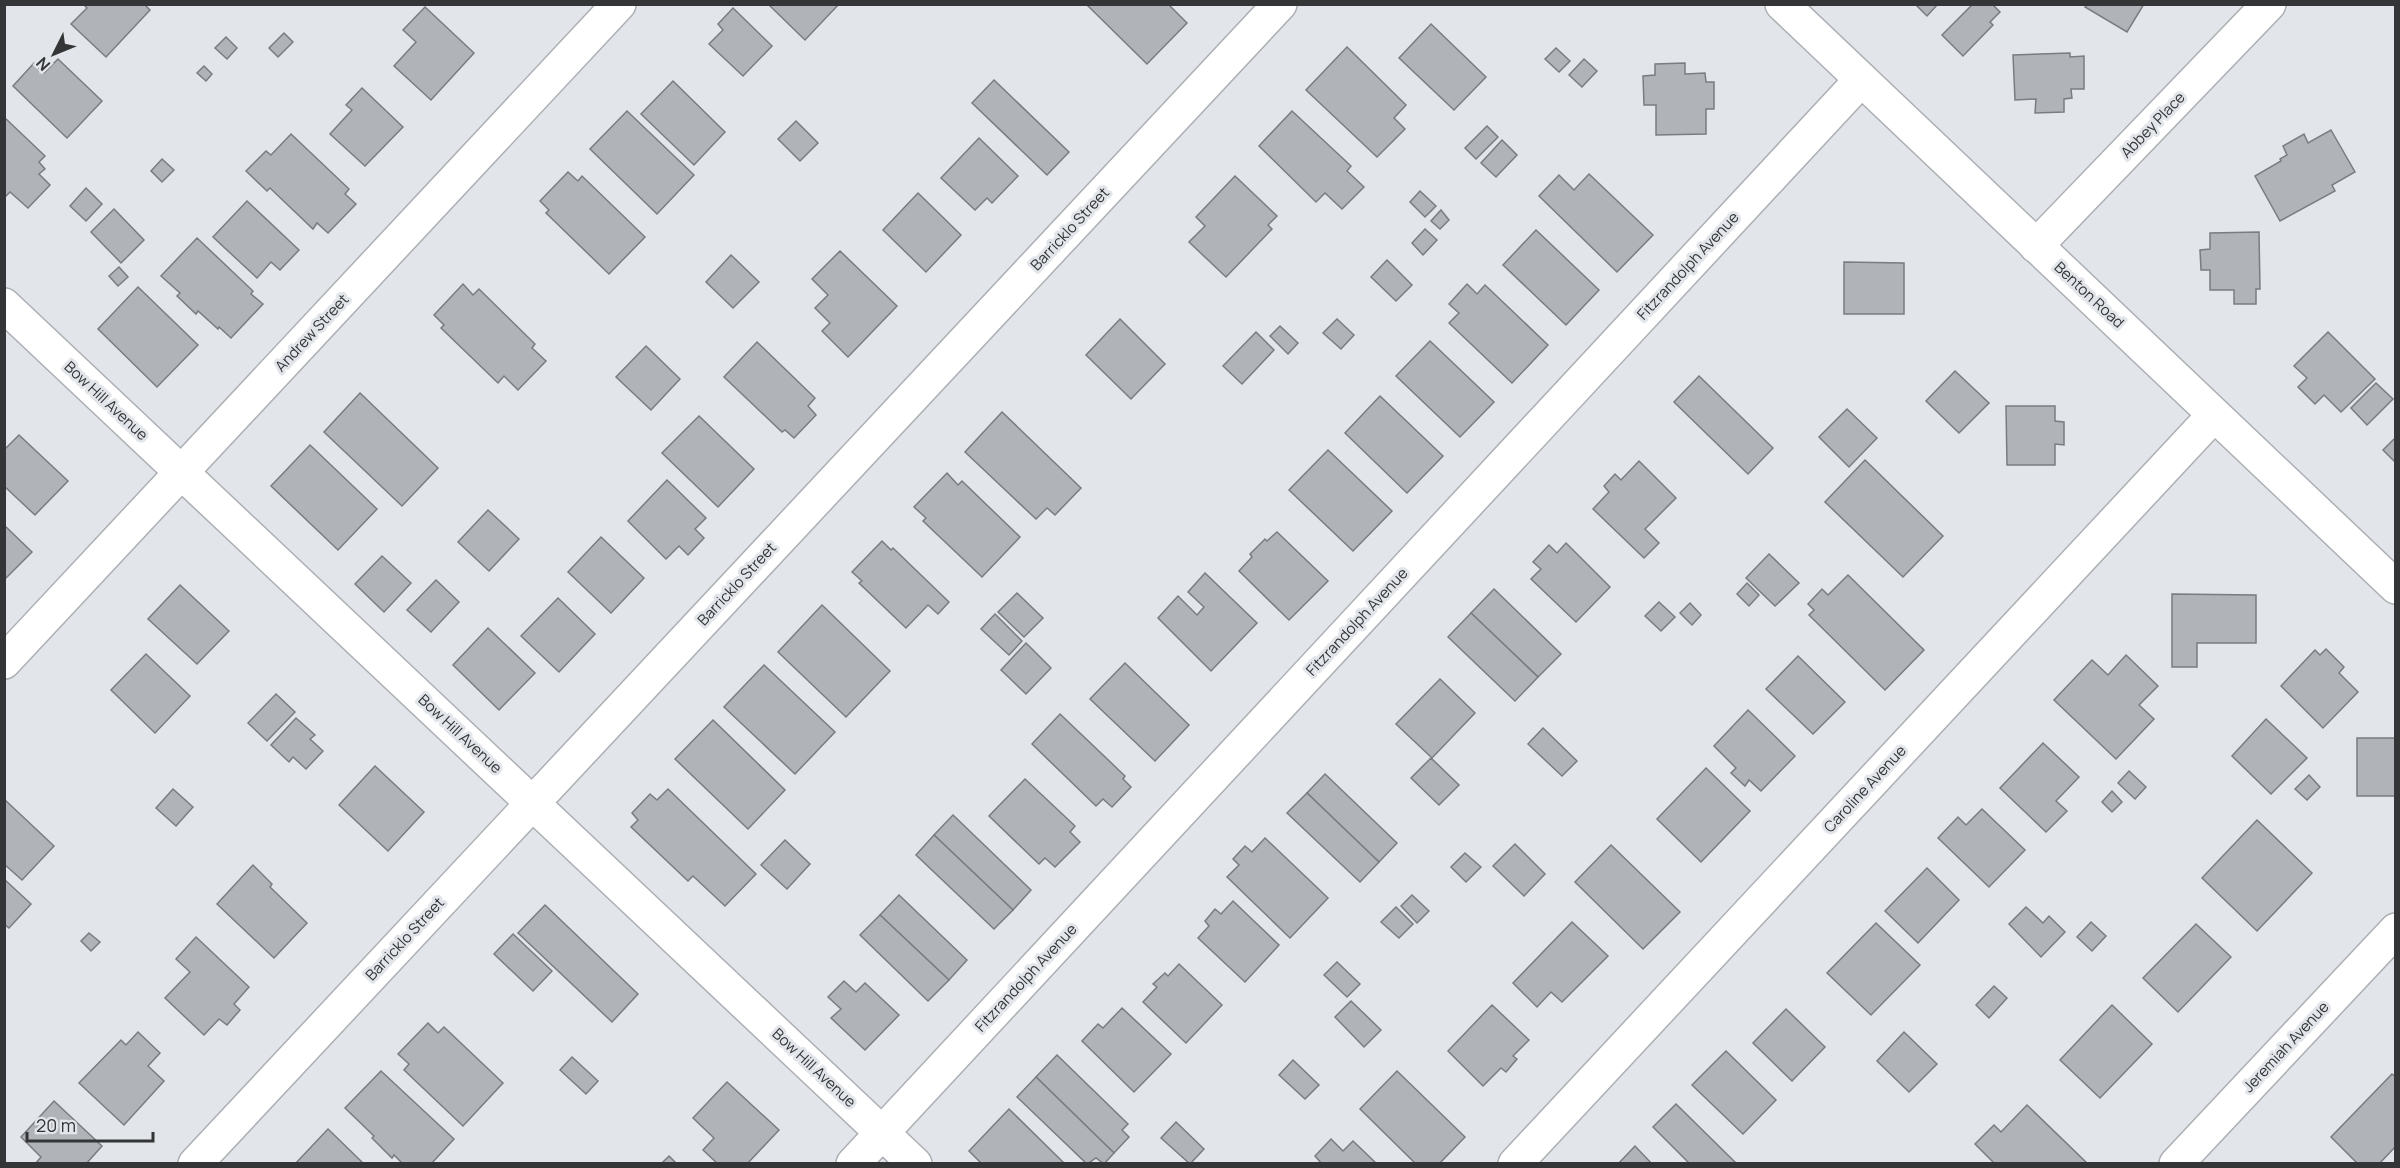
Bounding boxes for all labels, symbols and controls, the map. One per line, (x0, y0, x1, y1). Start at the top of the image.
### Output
north arrow (24, 24, 84, 84)
text: N (31, 53, 55, 76)
street label: Abbey Place (2116, 87, 2190, 162)
street label: Barricklo Street (1025, 182, 1114, 275)
street label: Fitzrandolph Avenue (1632, 207, 1743, 324)
street label: Benton Road (2050, 257, 2129, 333)
street label: Andrew Street (270, 289, 353, 376)
street label: Bow Hill Avenue (60, 356, 153, 445)
street label: Barricklo Street (692, 537, 781, 630)
street label: Fitzrandolph Avenue (1301, 563, 1412, 680)
street label: Bow Hill Avenue (414, 689, 507, 778)
street label: Caroline Avenue (1819, 740, 1911, 837)
street label: Barricklo Street (360, 892, 449, 985)
street label: Fitzrandolph Avenue (970, 919, 1081, 1036)
street label: Jeremiah Avenue (2238, 996, 2333, 1097)
street label: Bow Hill Avenue (768, 1023, 861, 1112)
scale bar (27, 1105, 153, 1143)
text: 20 m (36, 1113, 76, 1137)

